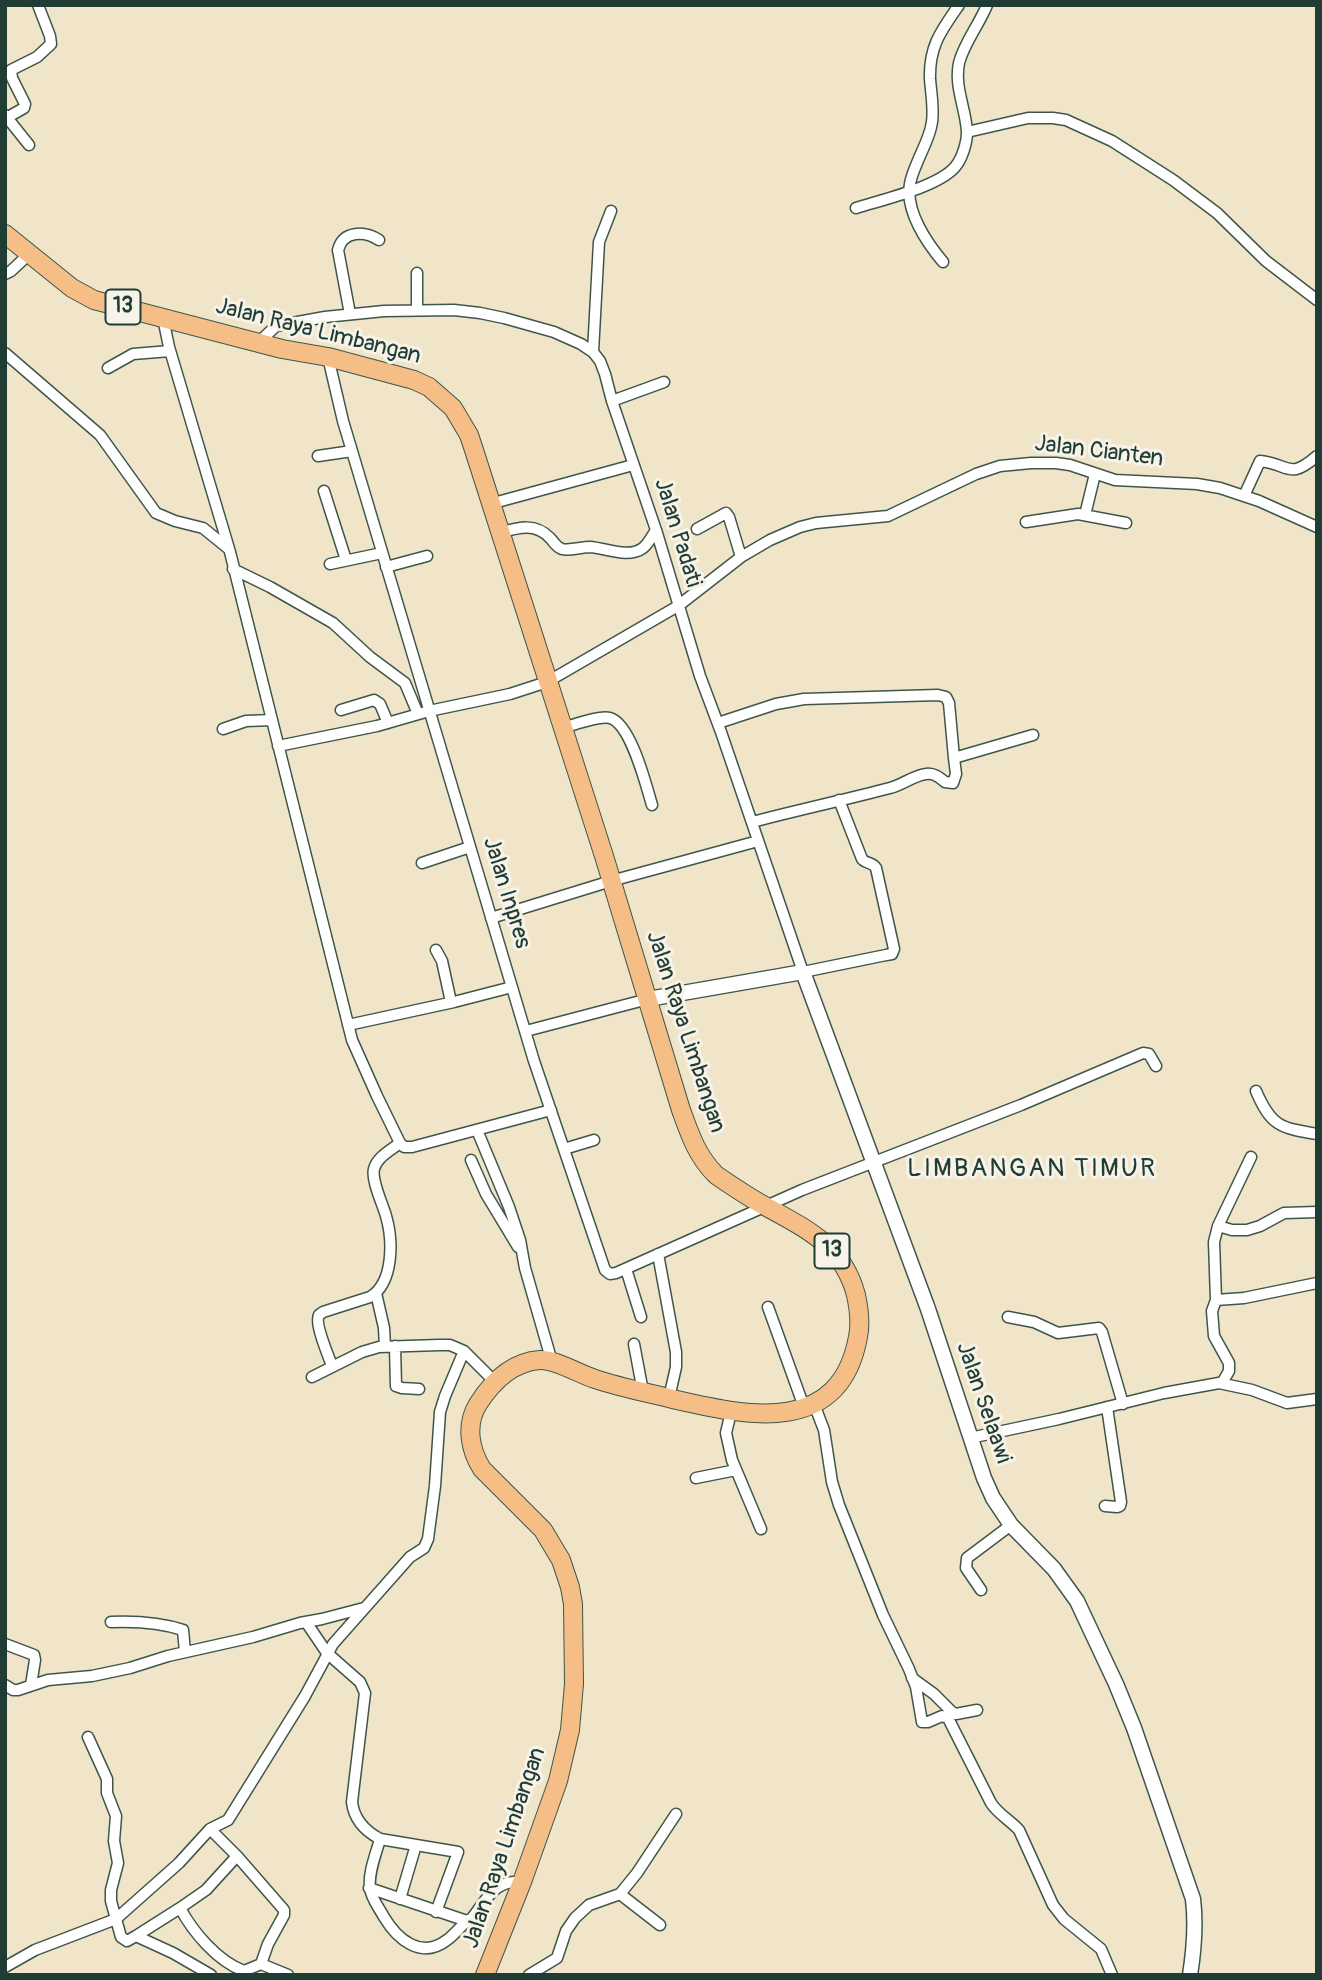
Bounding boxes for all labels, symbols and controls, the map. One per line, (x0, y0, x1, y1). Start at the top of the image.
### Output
road number: 13 (106, 290, 140, 324)
street label: Jalan Raya Limbangan (213, 293, 423, 371)
street label: Jalan Cianten (1033, 430, 1165, 474)
street label: Jalan Padati (647, 475, 707, 591)
street label: Jalan Inpres (476, 834, 536, 952)
street label: Jalan Raya Limbangan (639, 928, 731, 1136)
district label: LIMBANGAN TIMUR (909, 1153, 1155, 1185)
road number: 13 (814, 1234, 850, 1268)
street label: Jalan Selaawi (949, 1339, 1017, 1467)
street label: Jalan Raya Limbangan (458, 1744, 552, 1952)

